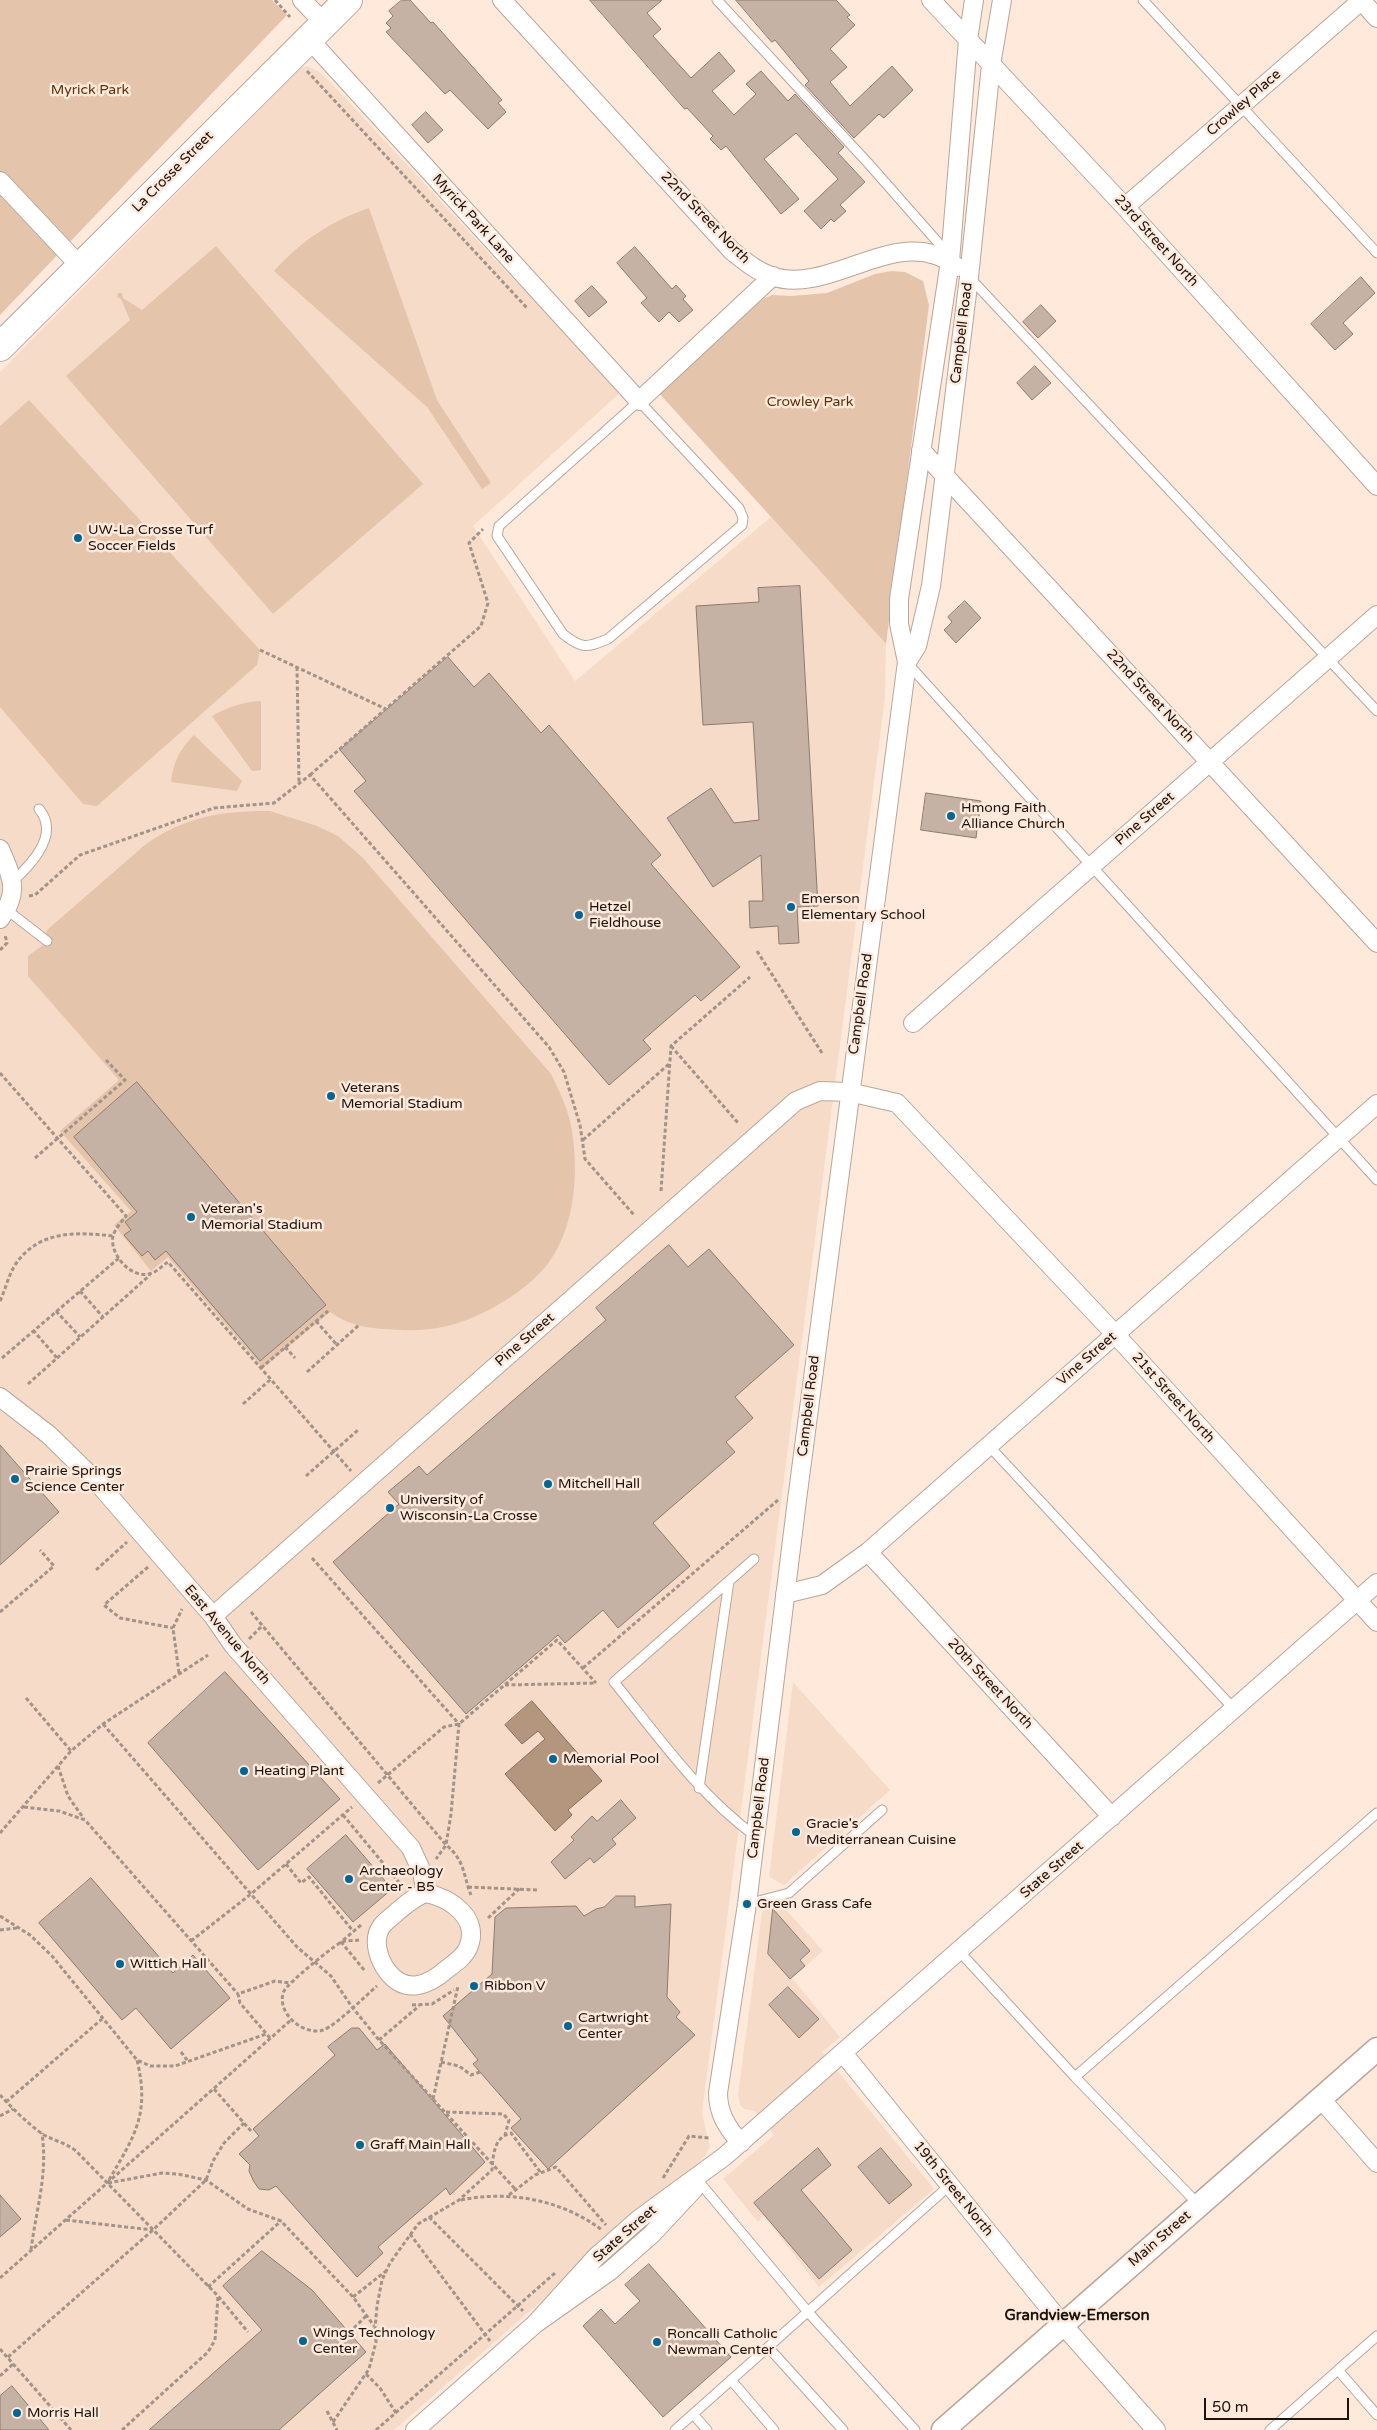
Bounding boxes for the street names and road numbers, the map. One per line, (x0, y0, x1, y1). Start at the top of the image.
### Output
street label: Crowley Place (1203, 66, 1285, 140)
street label: La Crosse Street (129, 128, 217, 216)
street label: 22nd Street North (657, 169, 753, 267)
street label: Myrick Park Lane (428, 171, 518, 267)
street label: 23rd Street North (1110, 192, 1202, 290)
street label: Campbell Road (947, 281, 977, 385)
street label: 22nd Street North (1103, 646, 1197, 746)
street label: Pine Street (1112, 789, 1178, 849)
street label: Campbell Road (846, 952, 876, 1056)
street label: Pine Street (492, 1310, 558, 1370)
street label: Vine Street (1054, 1329, 1120, 1389)
street label: 21st Street North (1128, 1349, 1218, 1447)
street label: Campbell Road (794, 1354, 824, 1458)
street label: East Avenue North (180, 1582, 274, 1688)
street label: 20th Street North (944, 1635, 1036, 1733)
street label: Campbell Road (744, 1756, 774, 1860)
street label: State Street (1017, 1838, 1087, 1902)
street label: 19th Street North (909, 2138, 997, 2240)
street label: State Street (590, 2202, 660, 2266)
street label: Main Street (1125, 2207, 1195, 2271)

